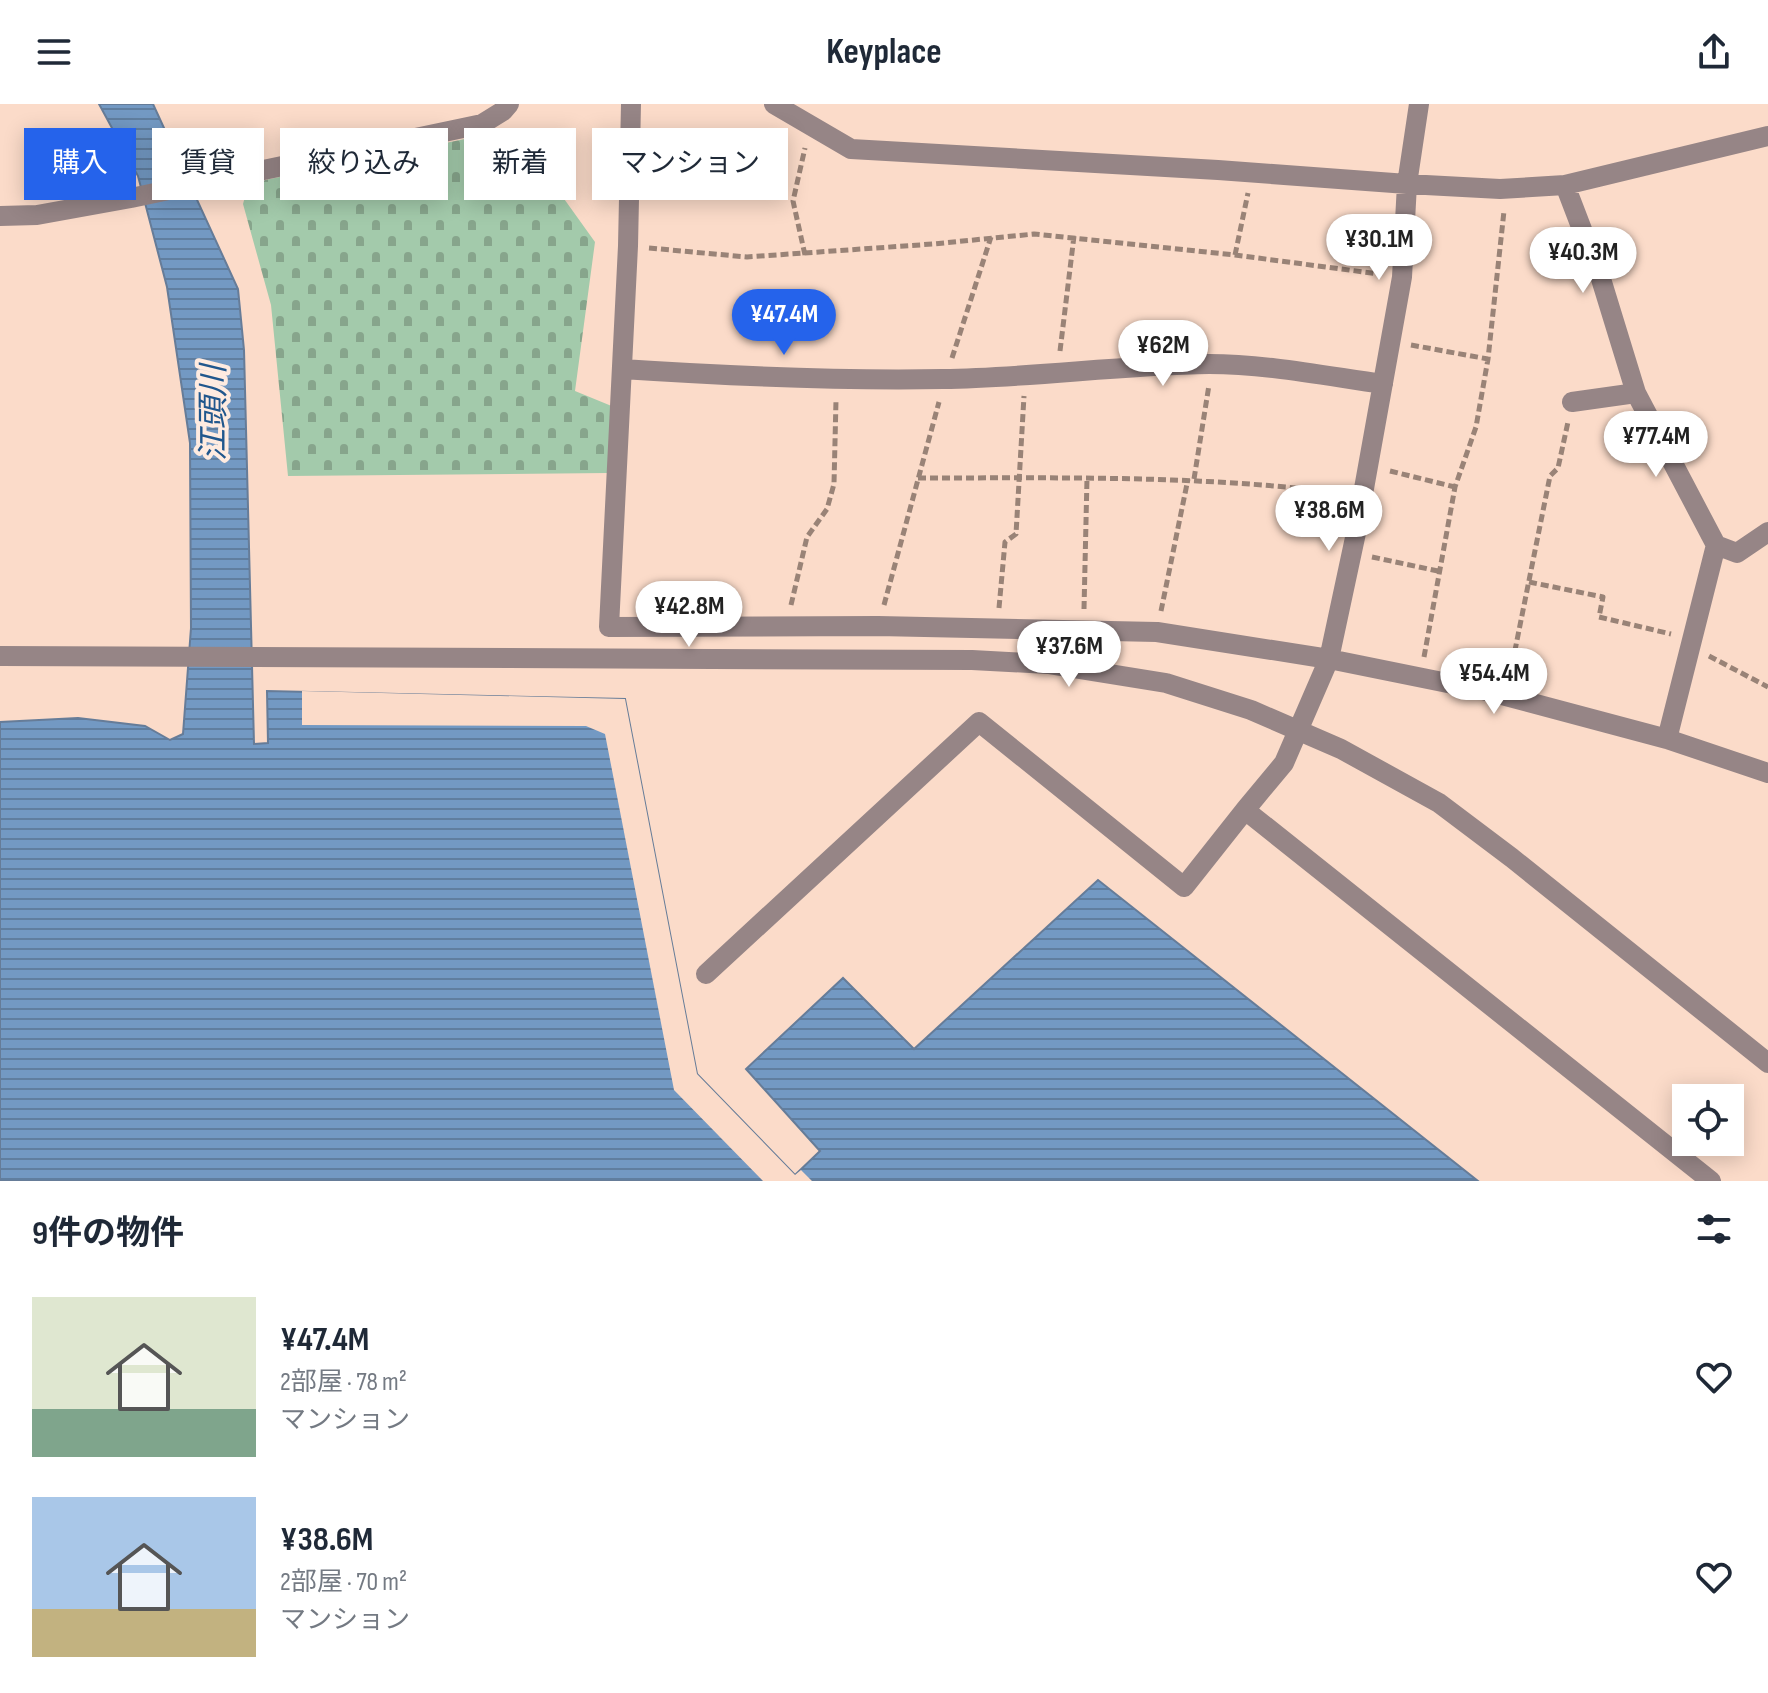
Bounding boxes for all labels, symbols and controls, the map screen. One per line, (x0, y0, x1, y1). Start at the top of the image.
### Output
icon: menu (32, 30, 76, 74)
icon: share (1692, 30, 1736, 74)
text: Keyplace (826, 31, 942, 74)
chip: 購入 (24, 128, 136, 200)
chip: 賃貸 (152, 128, 264, 200)
chip: 絞り込み (280, 128, 448, 200)
chip: 新着 (464, 128, 576, 200)
chip: マンション (592, 128, 788, 200)
pin: ¥30.1M (1314, 214, 1444, 282)
text: ¥30.1M (1344, 224, 1414, 255)
pin: ¥40.3M (1518, 227, 1648, 295)
text: ¥40.3M (1548, 237, 1618, 268)
pin: ¥47.4M (719, 289, 849, 357)
text: ¥47.4M (750, 299, 818, 330)
pin: ¥62M (1116, 320, 1210, 388)
text: ¥62M (1136, 330, 1190, 361)
water label: 江頭川 (195, 362, 234, 461)
pin: ¥77.4M (1591, 411, 1721, 479)
text: ¥77.4M (1622, 421, 1690, 452)
pin: ¥38.6M (1264, 485, 1394, 553)
text: ¥38.6M (1293, 495, 1365, 526)
pin: ¥42.8M (624, 581, 754, 649)
text: ¥42.8M (653, 591, 725, 622)
pin: ¥37.6M (1004, 621, 1134, 689)
text: ¥37.6M (1035, 631, 1103, 662)
pin: ¥54.4M (1429, 648, 1559, 716)
text: ¥54.4M (1458, 658, 1530, 689)
map controls (1672, 1084, 1744, 1156)
button: locate (1672, 1084, 1744, 1156)
icon: filters (1692, 1207, 1736, 1251)
text: 9件の物件 (32, 1213, 184, 1254)
text: ¥47.4M (280, 1319, 369, 1360)
icon: home (96, 1329, 192, 1425)
icon: heart (1692, 1355, 1736, 1399)
text: 2部屋 · 78 m² (280, 1367, 407, 1398)
text: マンション (280, 1405, 410, 1436)
text: ¥38.6M (280, 1519, 373, 1560)
icon: home (96, 1529, 192, 1625)
icon: heart (1692, 1555, 1736, 1599)
text: 2部屋 · 70 m² (280, 1567, 407, 1598)
text: マンション (280, 1605, 410, 1636)

